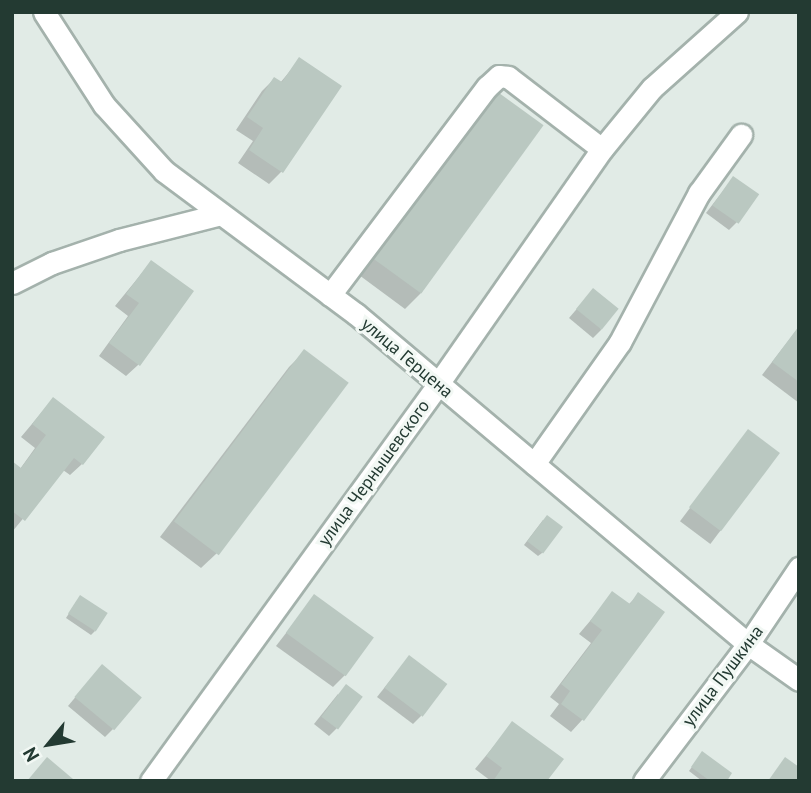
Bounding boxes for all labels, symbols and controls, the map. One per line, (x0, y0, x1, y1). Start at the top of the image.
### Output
street label: улица Герцена (357, 313, 457, 403)
street label: улица Чернышевского (314, 396, 434, 550)
street label: улица Пушкина (678, 621, 768, 731)
north arrow (14, 709, 84, 779)
text: N (17, 743, 44, 766)

